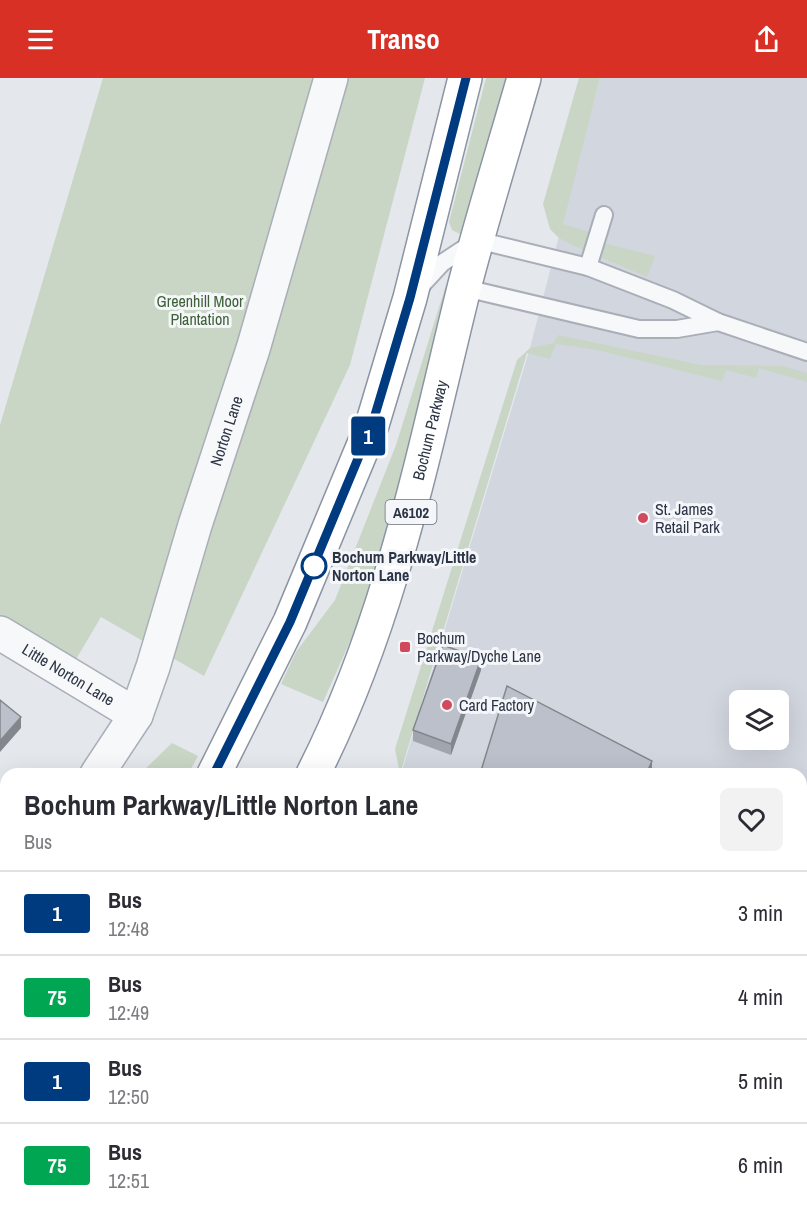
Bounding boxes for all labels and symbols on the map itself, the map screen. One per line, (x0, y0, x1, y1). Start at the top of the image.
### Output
park label: Greenhill Moor Plantation (157, 290, 244, 330)
street label: Bochum Parkway (407, 378, 453, 482)
street label: Norton Lane (204, 393, 248, 468)
line badge: 1 (348, 416, 388, 456)
place label: St. James Retail Park (655, 498, 720, 538)
road number: A6102 (386, 500, 436, 524)
marker: St. James Retail Park (636, 511, 650, 525)
place label: Bochum Parkway/Little Norton Lane (332, 546, 476, 586)
marker: Bochum Parkway/Little Norton Lane (301, 553, 327, 579)
place label: Bochum Parkway/Dyche Lane (417, 627, 541, 667)
street label: Little Norton Lane (18, 638, 119, 711)
marker: Bochum Parkway/Dyche Lane (398, 640, 412, 654)
place label: Card Factory (459, 694, 535, 716)
marker: Card Factory (440, 698, 454, 712)

